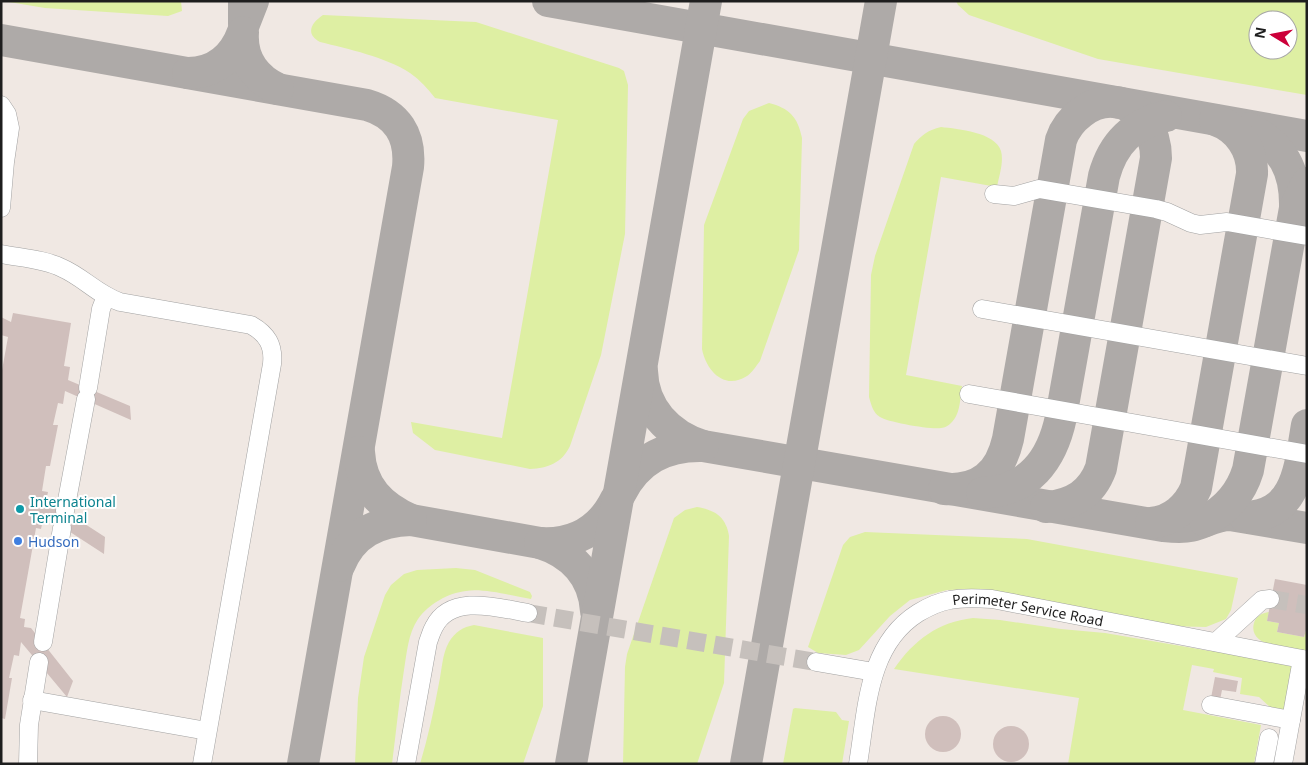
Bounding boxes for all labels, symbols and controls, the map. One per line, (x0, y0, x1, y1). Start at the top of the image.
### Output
north arrow (1248, 10, 1298, 60)
text: N (1249, 25, 1270, 40)
place label: International Terminal (30, 492, 116, 527)
marker: International Terminal (14, 503, 26, 515)
place label: Hudson (28, 532, 79, 551)
marker: Hudson (12, 535, 24, 547)
street label: Perimeter Service Road (951, 588, 1105, 630)

